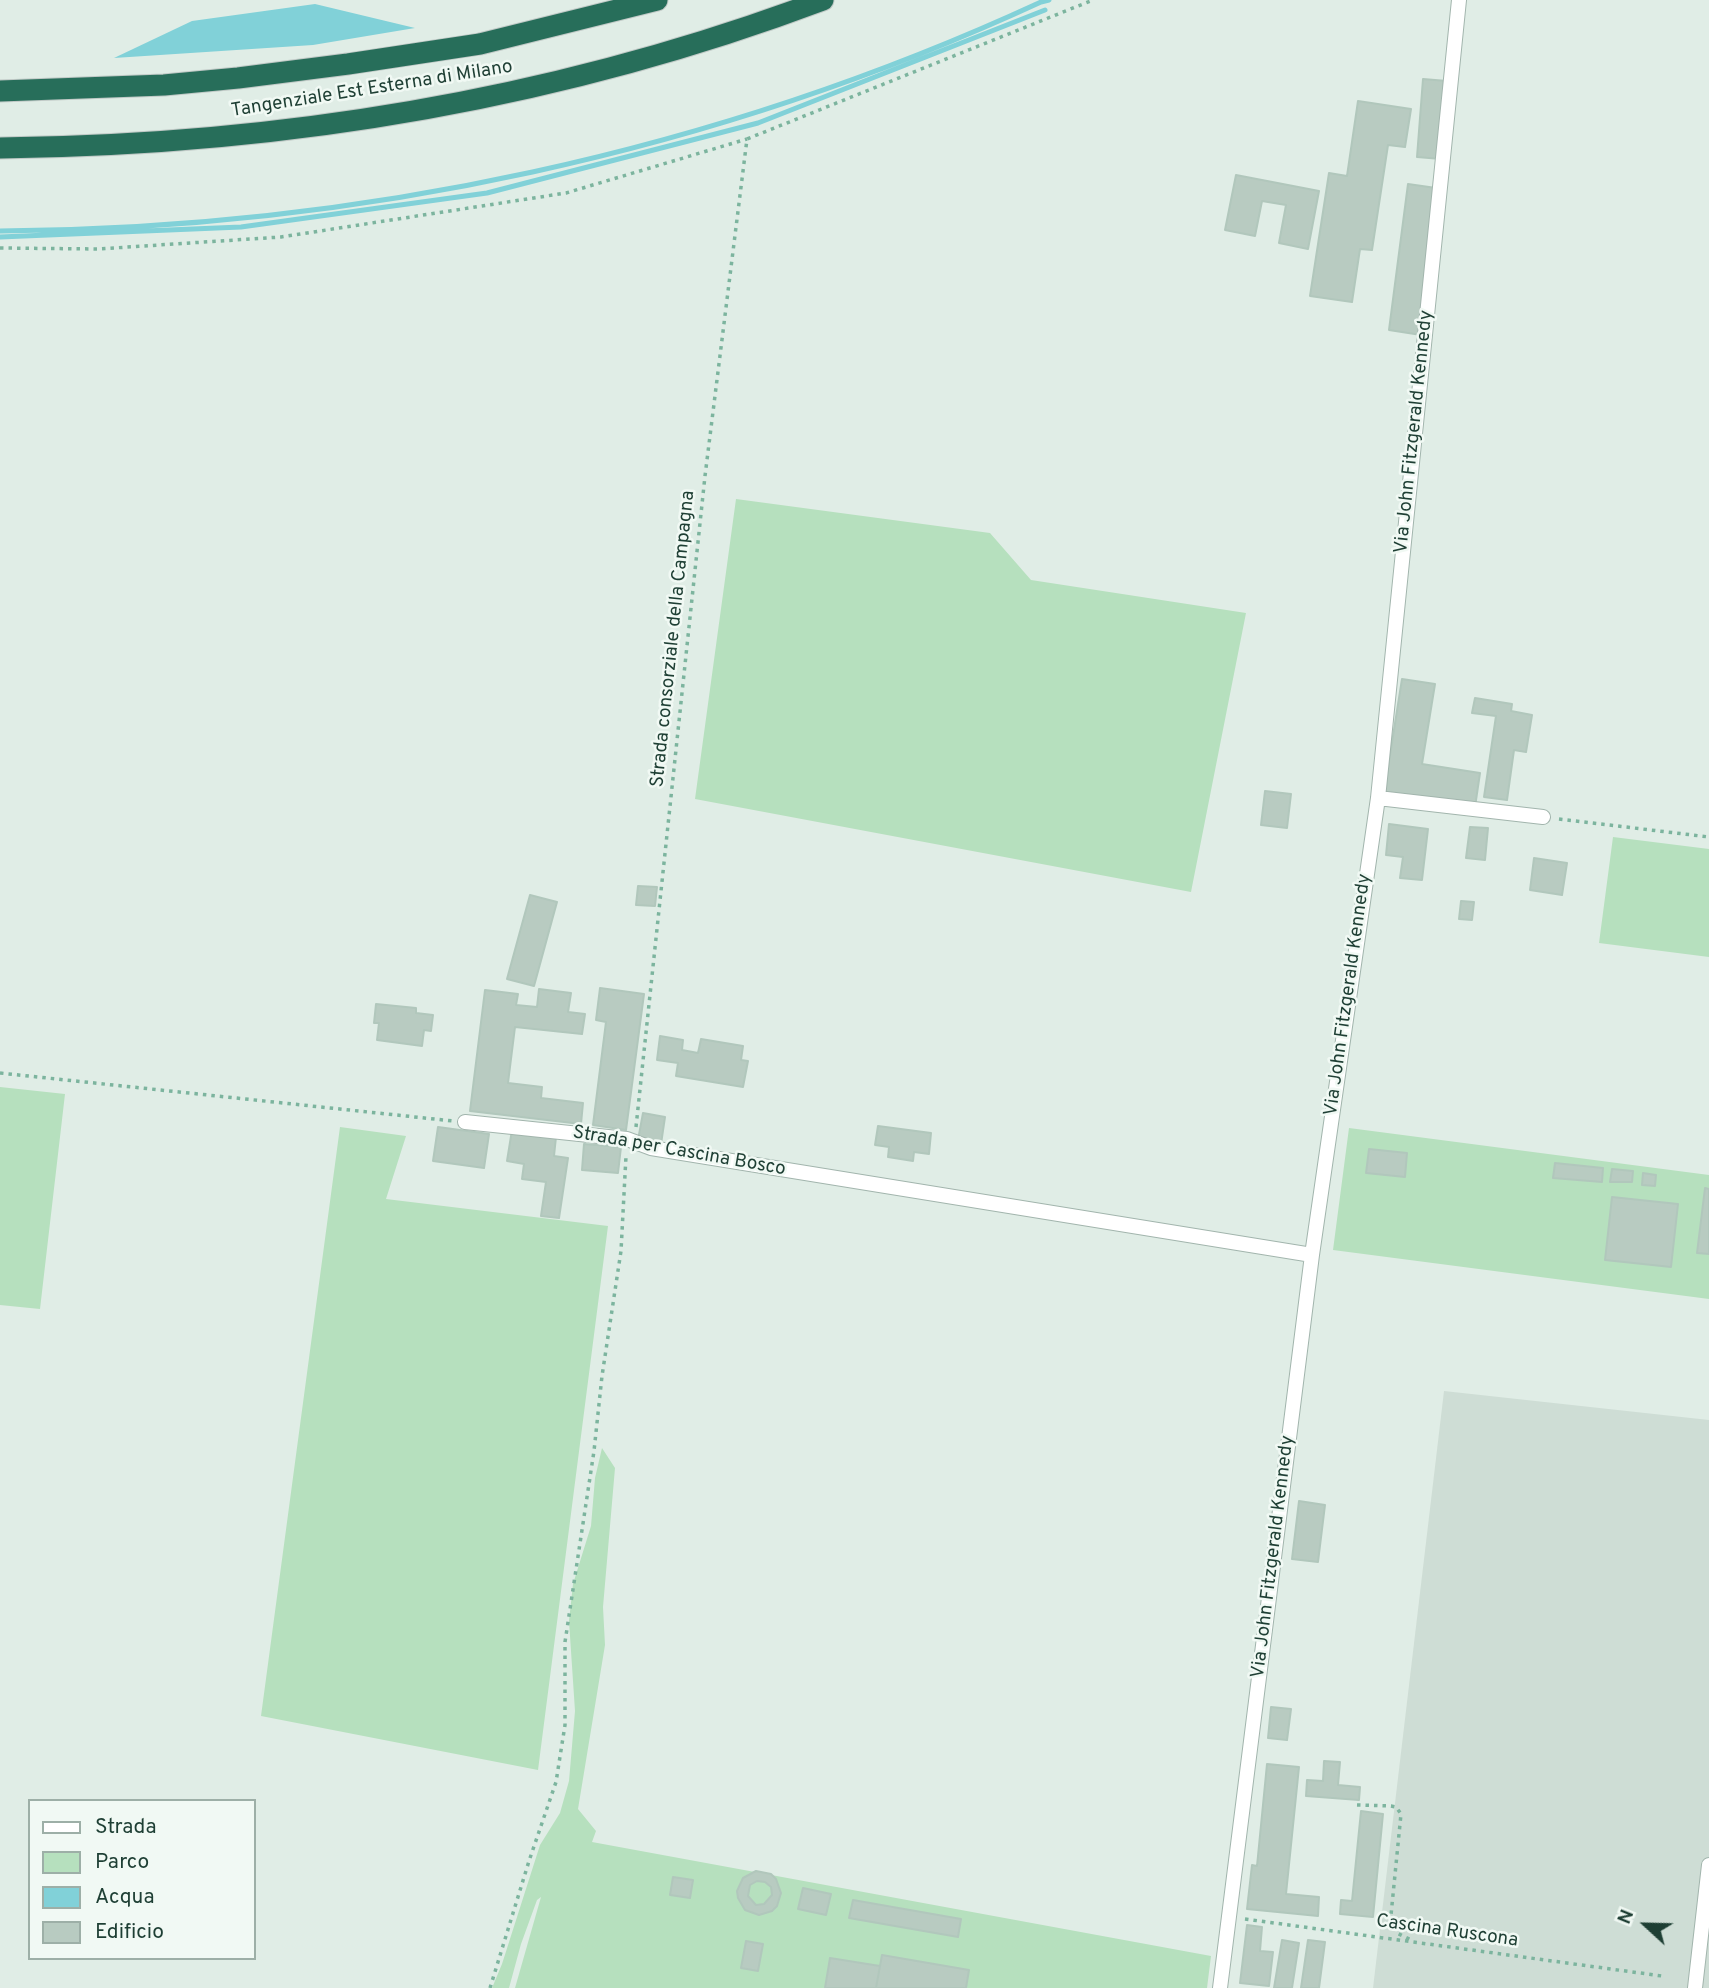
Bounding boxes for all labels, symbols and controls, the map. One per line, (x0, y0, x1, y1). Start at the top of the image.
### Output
street label: Tangenziale Est Esterna di Milano (230, 56, 514, 124)
street label: Via John Fitzgerald Kennedy (1391, 309, 1439, 555)
street label: Strada consorziale della Campagna (647, 489, 701, 789)
street label: Via John Fitzgerald Kennedy (1321, 872, 1377, 1118)
street label: Strada per Cascina Bosco (571, 1122, 787, 1182)
street label: Via John Fitzgerald Kennedy (1248, 1434, 1300, 1680)
legend (28, 1799, 256, 1960)
text: Strada (95, 1814, 156, 1841)
text: Parco (95, 1849, 149, 1876)
text: Acqua (95, 1884, 155, 1911)
north arrow (1611, 1890, 1681, 1960)
text: N (1613, 1906, 1640, 1928)
street label: Cascina Ruscona (1374, 1911, 1520, 1953)
text: Edificio (95, 1919, 164, 1946)

